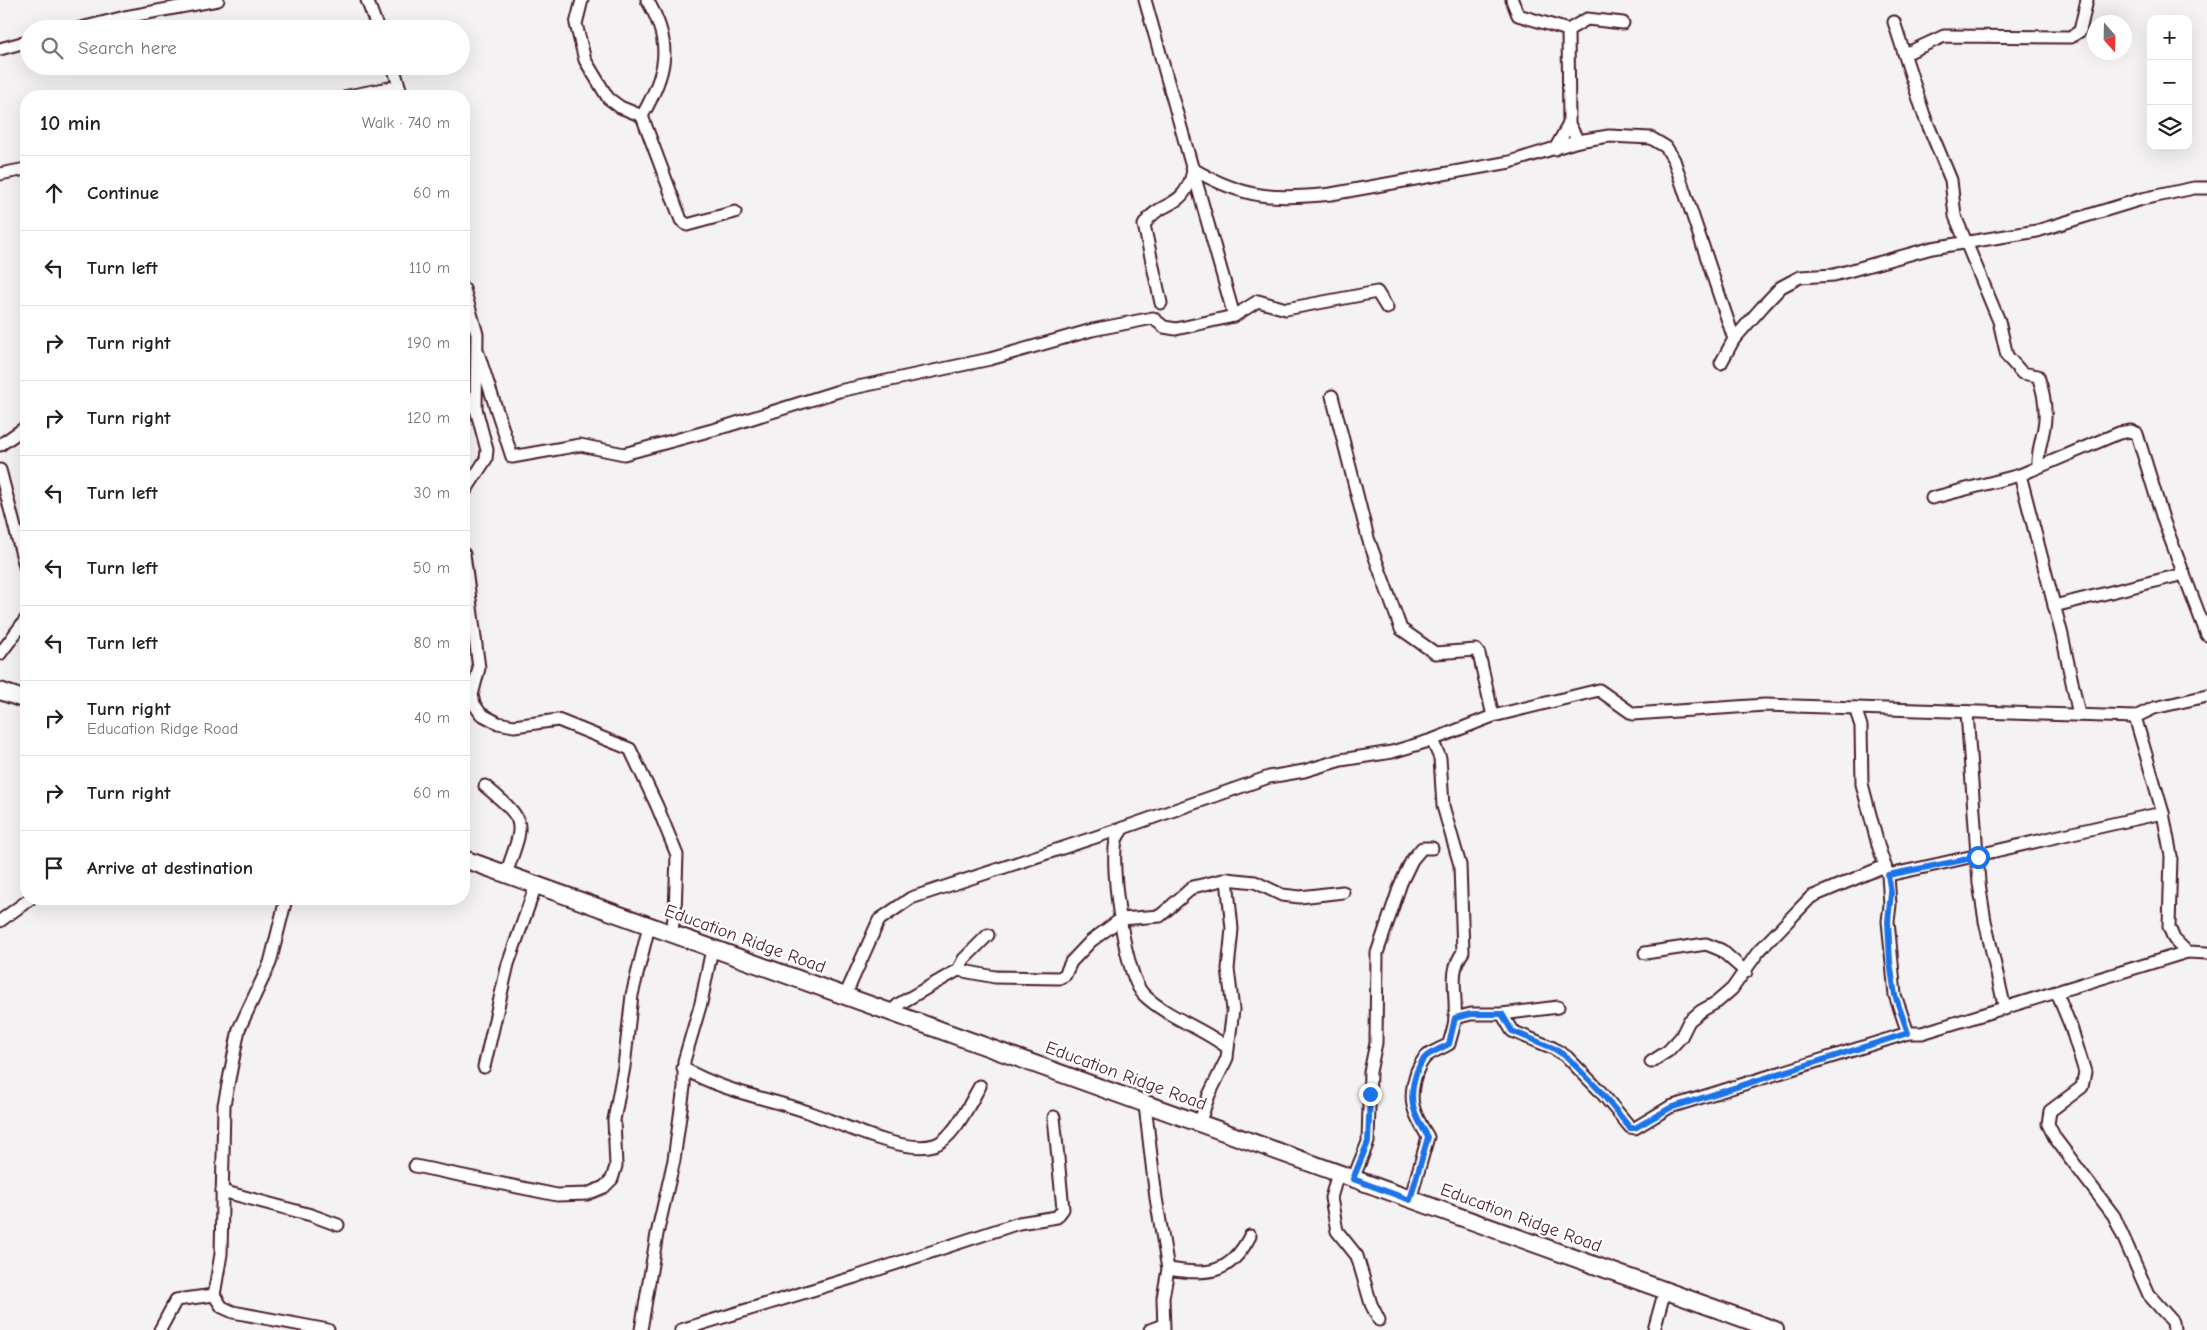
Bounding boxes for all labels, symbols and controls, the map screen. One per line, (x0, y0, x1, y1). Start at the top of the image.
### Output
north arrow (2087, 15, 2132, 60)
map controls (2147, 15, 2192, 150)
button: + (2147, 15, 2192, 60)
search box (20, 20, 470, 75)
icon: search (38, 34, 66, 62)
text: Search here (78, 37, 177, 59)
button: − (2147, 60, 2192, 105)
button: layers (2147, 105, 2192, 150)
text: 10 min (40, 111, 101, 135)
text: Walk · 740 m (362, 114, 450, 132)
icon: ahead (40, 179, 68, 207)
text: Continue (87, 182, 159, 204)
text: 60 m (413, 184, 450, 202)
icon: left (40, 254, 68, 282)
text: Turn left (87, 257, 158, 279)
text: 110 m (409, 259, 450, 277)
icon: right (40, 329, 68, 357)
text: Turn right (87, 332, 171, 354)
text: 190 m (407, 334, 450, 352)
icon: right (40, 404, 68, 432)
text: Turn right (87, 407, 171, 429)
text: 120 m (407, 409, 450, 427)
icon: left (40, 479, 68, 507)
text: Turn left (87, 482, 158, 504)
text: 30 m (414, 484, 450, 502)
icon: left (40, 554, 68, 582)
text: Turn left (87, 557, 158, 579)
text: 50 m (413, 559, 450, 577)
icon: left (40, 629, 68, 657)
text: Turn left (87, 632, 158, 654)
text: 80 m (413, 634, 450, 652)
text: Turn right (87, 698, 171, 720)
icon: right (40, 704, 68, 732)
text: 40 m (414, 709, 450, 727)
text: Education Ridge Road (87, 720, 238, 738)
icon: right (40, 779, 68, 807)
text: Turn right (87, 782, 171, 804)
text: 60 m (413, 784, 450, 802)
route start (1967, 846, 1990, 869)
icon: arrive (40, 854, 68, 882)
text: Arrive at destination (87, 857, 253, 879)
street label: Education Ridge Road (661, 900, 829, 978)
street label: Education Ridge Road (1042, 1037, 1210, 1115)
route end (1359, 1083, 1382, 1106)
street label: Education Ridge Road (1437, 1179, 1605, 1257)

